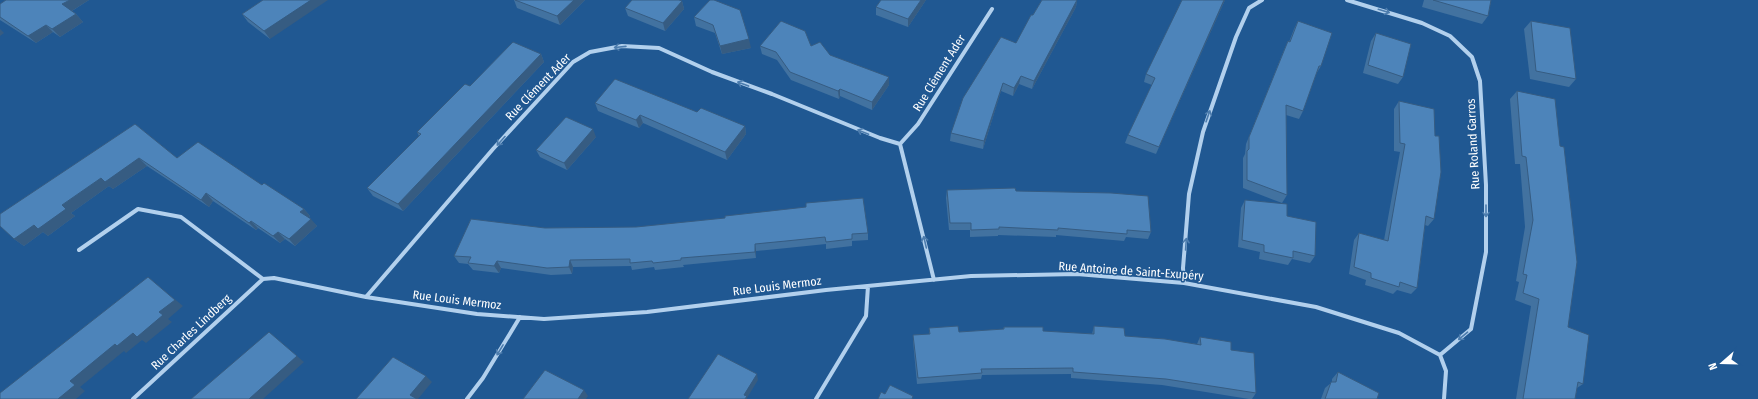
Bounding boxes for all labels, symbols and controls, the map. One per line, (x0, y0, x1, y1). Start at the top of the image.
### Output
one-way arrow (1377, 8, 1390, 15)
street label: Rue Clément Ader (910, 31, 969, 114)
one-way arrow (614, 43, 627, 50)
street label: Rue Clément Ader (503, 50, 574, 123)
one-way arrow (737, 79, 749, 87)
street label: Rue Roland Garros (1464, 98, 1482, 190)
one-way arrow (1205, 111, 1213, 123)
one-way arrow (858, 127, 870, 135)
one-way arrow (496, 136, 505, 147)
one-way arrow (1482, 204, 1490, 217)
one-way arrow (921, 236, 928, 249)
one-way arrow (1182, 238, 1189, 251)
street label: Rue Antoine de Saint-Exupéry (1058, 259, 1205, 283)
street label: Rue Louis Mermoz (732, 274, 822, 298)
street label: Rue Louis Mermoz (412, 288, 502, 312)
street label: Rue Charles Lindberg (148, 291, 234, 373)
one-way arrow (1458, 331, 1469, 340)
north arrow (1702, 343, 1742, 383)
one-way arrow (496, 344, 504, 355)
text: N (1706, 361, 1720, 372)

